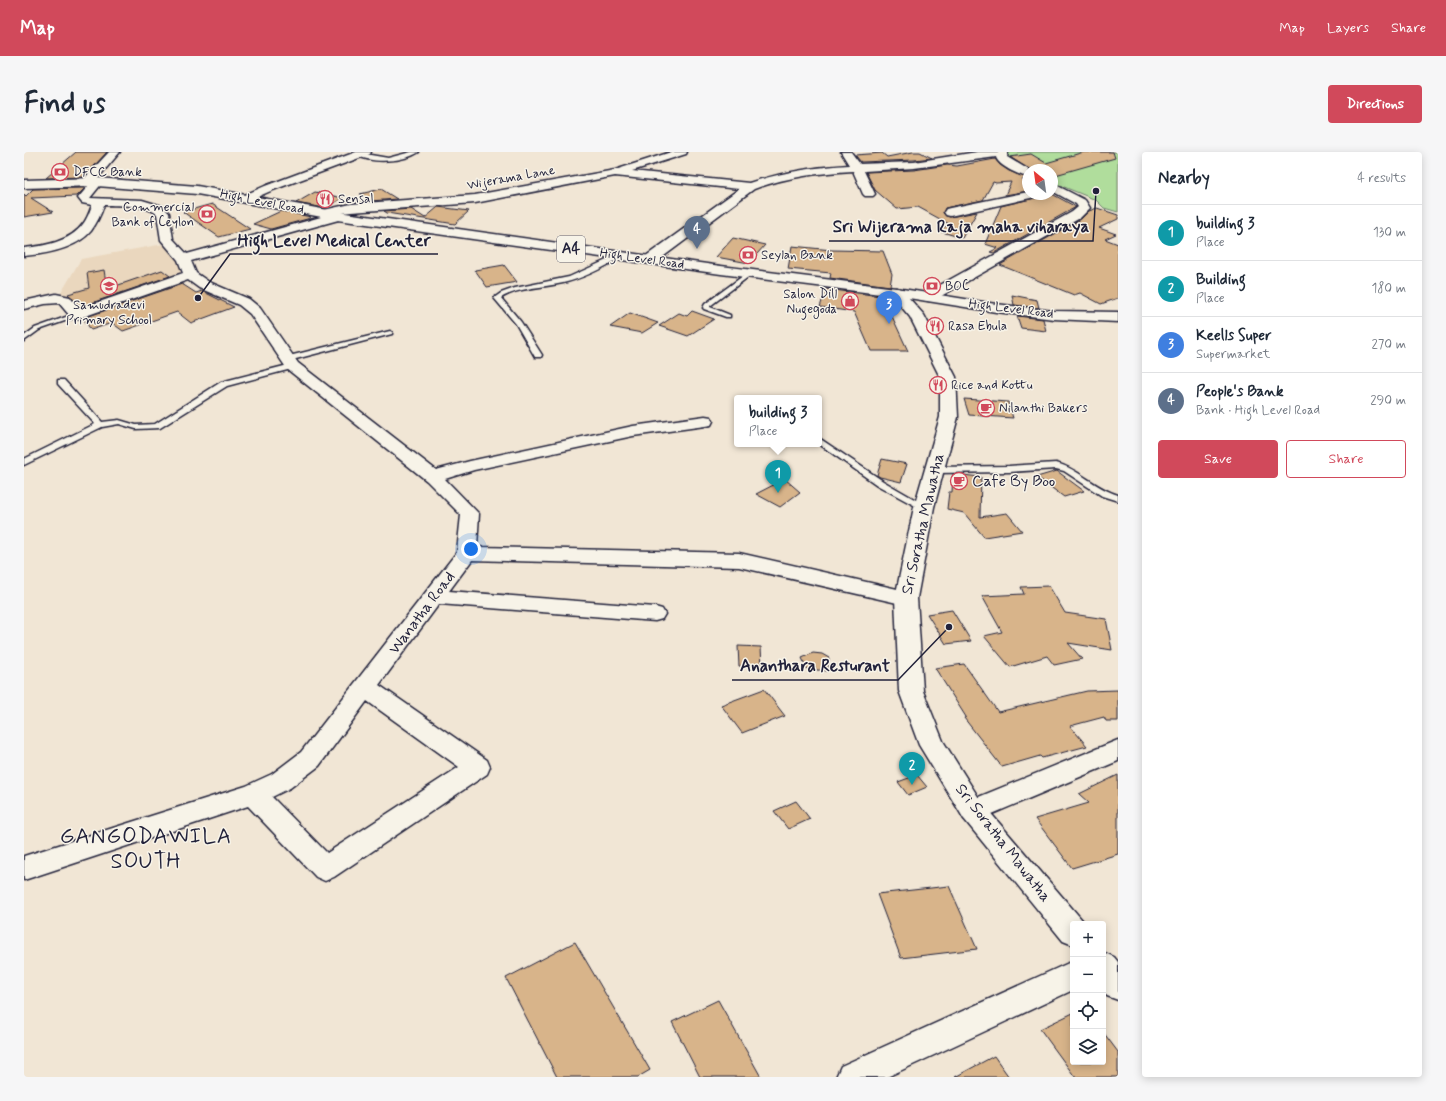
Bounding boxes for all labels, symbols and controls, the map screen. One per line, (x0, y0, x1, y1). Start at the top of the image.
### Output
text: Map (20, 16, 55, 41)
text: Map (1279, 19, 1305, 37)
text: Layers (1327, 19, 1369, 37)
text: Share (1391, 19, 1426, 37)
button: Directions (1328, 85, 1422, 123)
text: Find us (24, 86, 105, 123)
bank icon: DFCC Bank (50, 162, 70, 182)
street label: Wijerama Lane (466, 162, 556, 194)
place label: DFCC Bank (73, 164, 142, 181)
north arrow (1022, 164, 1058, 200)
text: Nearby (1158, 167, 1210, 189)
text: 4 results (1357, 170, 1406, 187)
street label: High Level Road (218, 186, 306, 220)
restaurant icon: Sensal (315, 189, 335, 209)
place label: Sensal (338, 191, 374, 208)
place label: Commercial Bank of Ceylon (112, 199, 194, 231)
bank icon: Commercial Bank of Ceylon (197, 204, 217, 224)
callout: Sri Wijerama Raja maha viharaya (829, 212, 1093, 241)
text: building 3 (1196, 214, 1254, 234)
pin: 4 (684, 216, 710, 249)
text: Sri Wijerama Raja maha viharaya (833, 216, 1089, 239)
text: 1 (1168, 224, 1174, 241)
text: 130 m (1373, 224, 1406, 241)
callout: High Level Medical Center (230, 225, 438, 254)
text: High Level Medical Center (238, 230, 431, 255)
text: Place (1196, 234, 1225, 251)
road number: A4 (557, 236, 585, 262)
street label: High Level Road (598, 245, 685, 275)
bank icon: Seylan Bank (738, 245, 758, 265)
place label: Seylan Bank (761, 247, 833, 264)
text: Building (1196, 270, 1246, 290)
school or university icon: Samudradevi Primary School (99, 276, 119, 296)
bank icon: BOC (922, 276, 942, 296)
place label: BOC (945, 278, 970, 295)
text: 2 (1168, 280, 1174, 297)
text: 180 m (1371, 280, 1406, 297)
place label: Salon Dill Nugegoda (783, 286, 837, 320)
text: Place (1196, 290, 1225, 307)
shop icon: Salon Dill Nugegoda (840, 291, 860, 311)
pin: 3 (876, 291, 902, 324)
street label: High Level Road (967, 295, 1054, 325)
place label: Samudradevi Primary School (66, 297, 152, 329)
restaurant icon: Rasa Ebula (925, 316, 945, 336)
place label: Rasa Ebula (948, 318, 1007, 335)
text: Keells Super (1196, 326, 1271, 346)
text: 3 (1168, 336, 1174, 353)
text: 270 m (1371, 336, 1406, 353)
text: Supermarket (1196, 346, 1270, 363)
restaurant icon: Rice and Kottu (928, 375, 948, 395)
place label: Rice and Kottu (951, 377, 1033, 394)
text: People's Bank (1196, 382, 1284, 402)
text: 4 (1167, 392, 1175, 409)
text: 290 m (1370, 392, 1406, 409)
popup (734, 395, 822, 447)
cafe icon: Nilanthi Bakers (976, 398, 996, 418)
place label: Nilanthi Bakers (999, 400, 1088, 417)
text: Bank · High Level Road (1196, 402, 1320, 419)
text: building 3 (749, 403, 807, 423)
text: Place (749, 423, 777, 440)
button: Save (1158, 440, 1278, 478)
button: Share (1286, 440, 1406, 478)
street label: Sri Soratha Mawatha (897, 451, 949, 597)
pin: 1 (765, 460, 791, 493)
cafe icon: Cafe By Boo (949, 471, 969, 491)
place label: Cafe By Boo (972, 471, 1055, 492)
your location (461, 539, 481, 559)
street label: Wanatha Road (384, 567, 460, 659)
callout: Ananthara Resturant (732, 651, 898, 680)
text: Ananthara Resturant (740, 655, 890, 677)
pin: 2 (899, 752, 925, 785)
street label: Sri Soratha Mawatha (950, 780, 1056, 906)
district label: GANGODAWILA SOUTH (60, 823, 232, 876)
map controls (1070, 921, 1106, 1065)
button: + (1070, 921, 1106, 957)
button: − (1070, 957, 1106, 993)
button: locate (1070, 993, 1106, 1029)
button: layers (1070, 1029, 1106, 1065)

